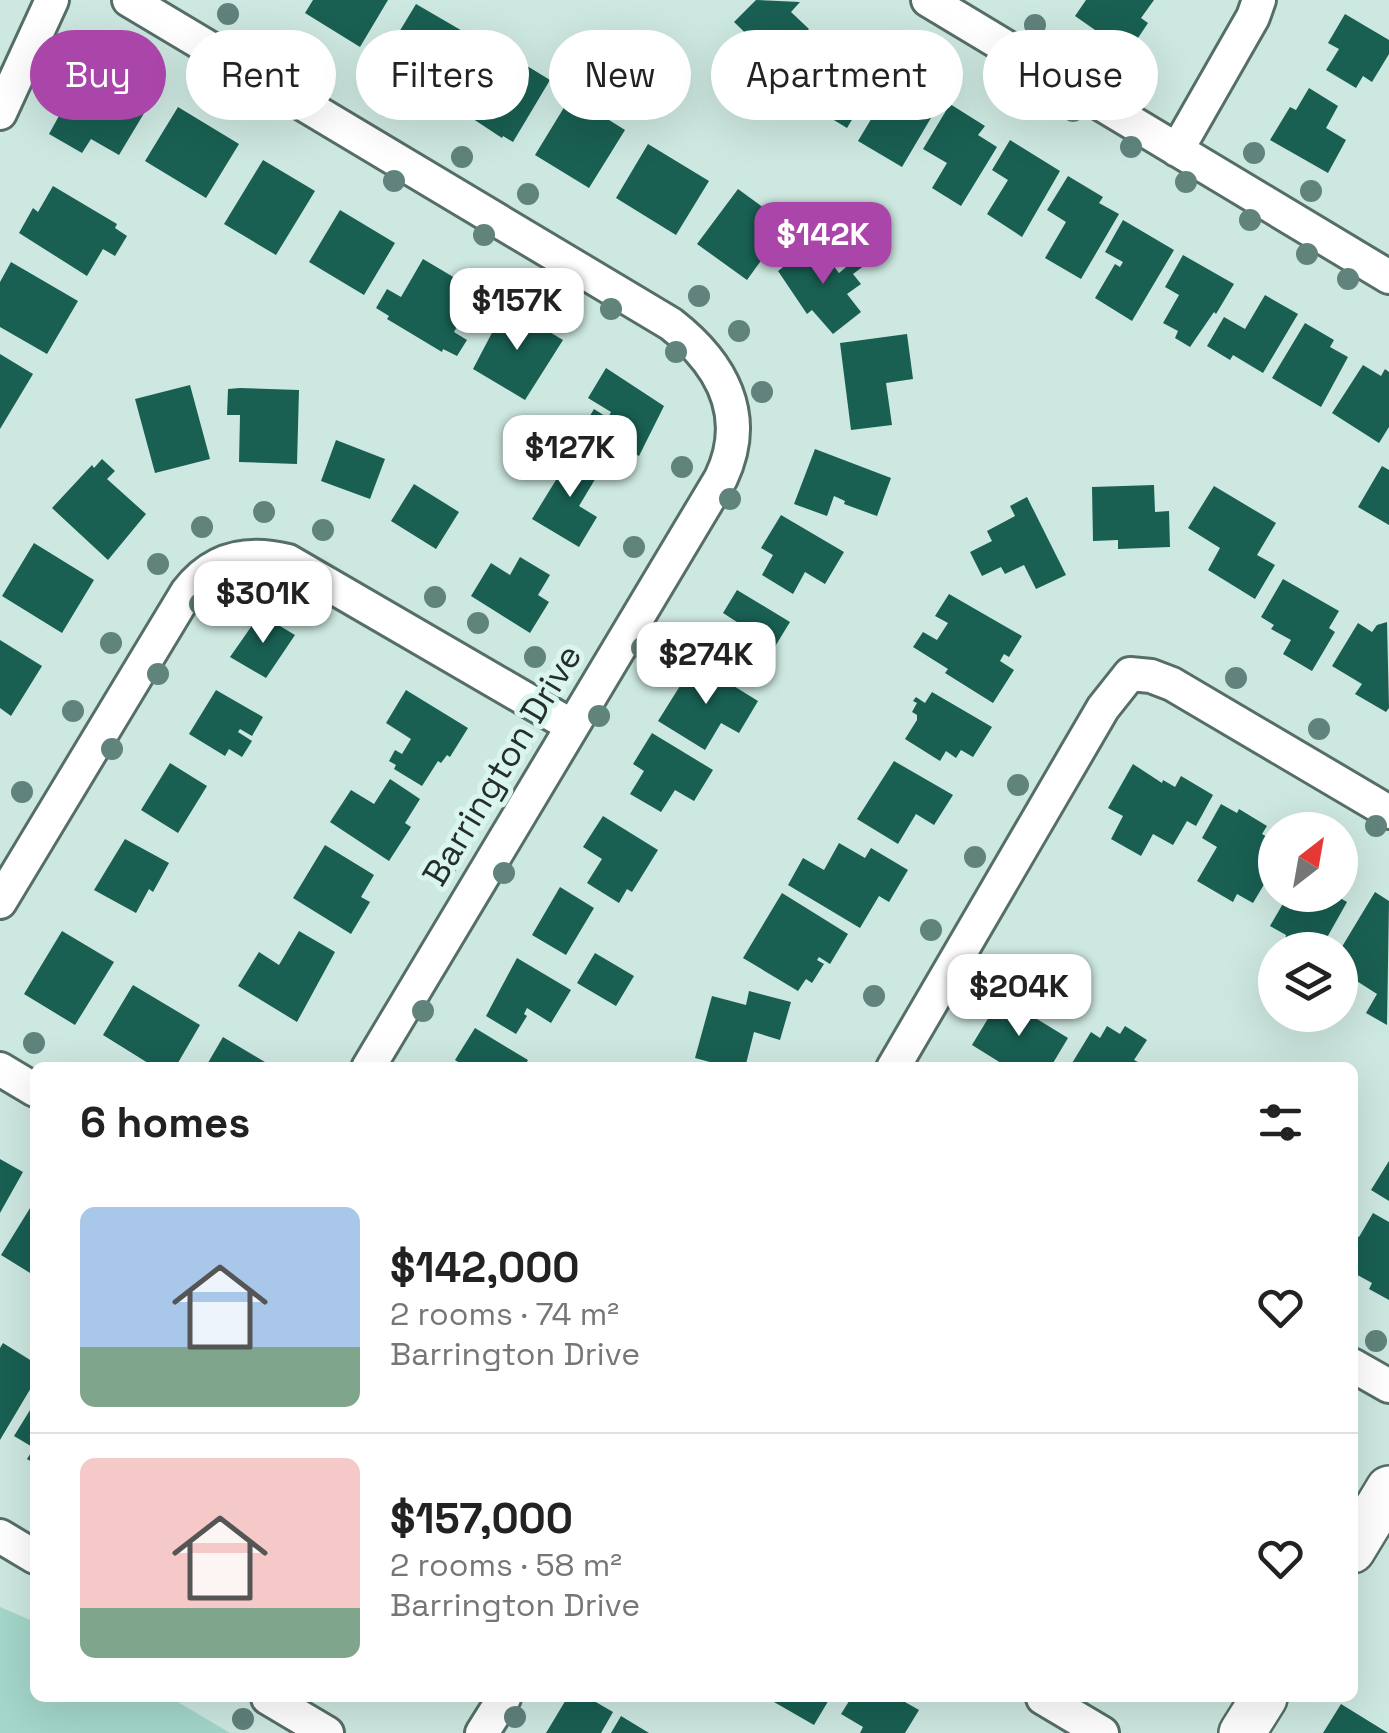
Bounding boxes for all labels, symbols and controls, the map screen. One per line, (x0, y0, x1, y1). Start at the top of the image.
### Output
chip: Buy (30, 30, 166, 120)
chip: Rent (186, 30, 336, 120)
chip: Filters (356, 30, 529, 120)
chip: New (549, 30, 691, 120)
chip: Apartment (711, 30, 963, 120)
chip: House (983, 30, 1158, 120)
pin: $142K (753, 202, 893, 287)
text: $142K (776, 214, 870, 254)
pin: $157K (447, 268, 587, 353)
text: $157K (472, 280, 562, 320)
pin: $127K (500, 415, 640, 500)
text: $127K (525, 427, 615, 467)
pin: $301K (193, 561, 333, 646)
text: $301K (216, 573, 310, 613)
pin: $274K (636, 622, 776, 707)
text: $274K (659, 634, 753, 674)
street label: Barrington Drive (413, 636, 591, 894)
north arrow (1258, 812, 1358, 912)
map controls (1258, 812, 1358, 1032)
button: layers (1258, 932, 1358, 1032)
pin: $204K (949, 954, 1089, 1039)
text: $204K (969, 966, 1069, 1006)
icon: filters (1253, 1095, 1308, 1150)
text: 6 homes (80, 1096, 250, 1149)
text: $142,000 (390, 1241, 580, 1294)
icon: home (160, 1247, 280, 1367)
icon: heart (1253, 1280, 1308, 1335)
text: 2 rooms · 74 m² (390, 1294, 619, 1334)
text: Barrington Drive (390, 1334, 640, 1374)
text: $157,000 (390, 1492, 573, 1545)
icon: home (160, 1498, 280, 1618)
icon: heart (1253, 1531, 1308, 1586)
text: 2 rooms · 58 m² (390, 1545, 622, 1585)
text: Barrington Drive (390, 1585, 640, 1625)

